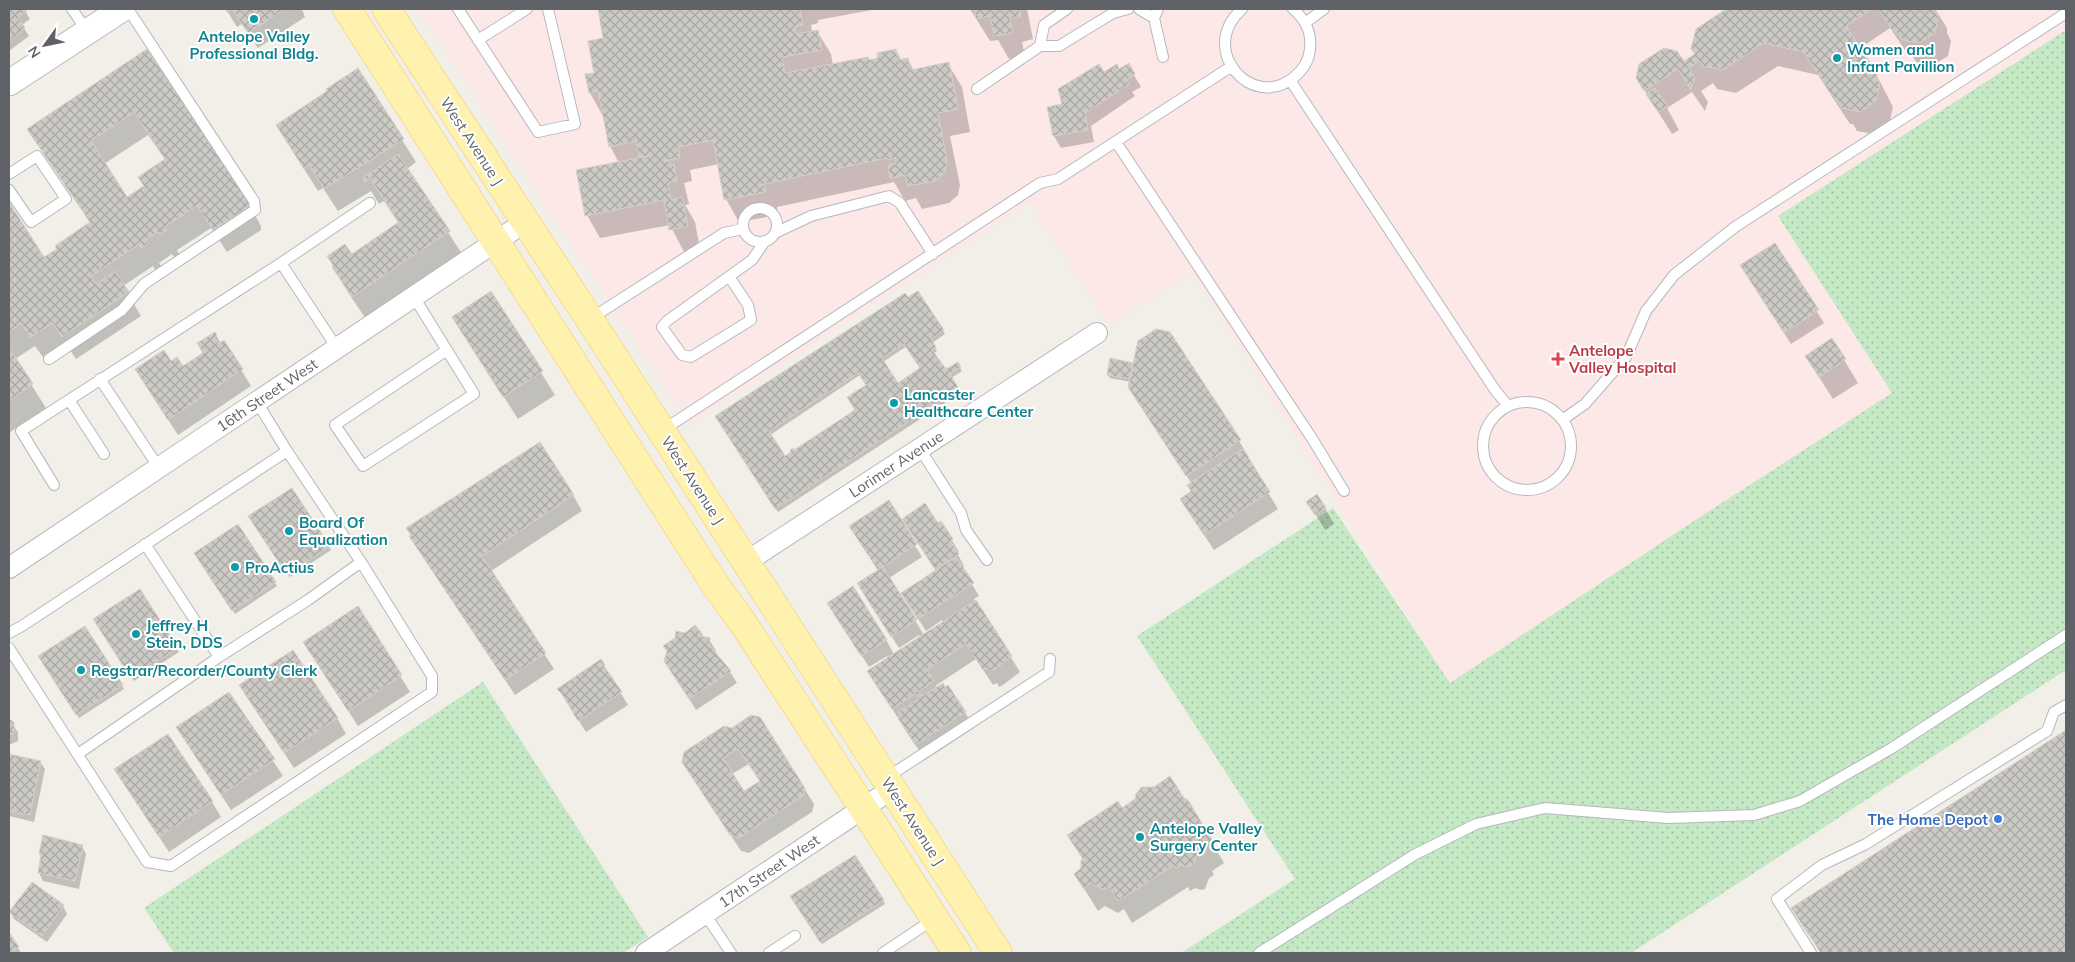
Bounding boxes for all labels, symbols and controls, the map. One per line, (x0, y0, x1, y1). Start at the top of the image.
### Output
marker: Antelope Valley Professional Bldg. (248, 13, 260, 25)
north arrow (20, 20, 70, 70)
place label: Antelope Valley Professional Bldg. (190, 27, 318, 63)
place label: Women and Infant Pavillion (1847, 40, 1955, 76)
text: N (24, 43, 45, 61)
marker: Women and Infant Pavillion (1831, 52, 1843, 64)
street label: West Avenue J (436, 93, 508, 189)
place label: Antelope Valley Hospital (1568, 341, 1677, 377)
marker: Antelope Valley Hospital (1551, 352, 1565, 366)
street label: 16th Street West (213, 354, 321, 436)
place label: Lancaster Healthcare Center (904, 385, 1034, 421)
marker: Lancaster Healthcare Center (888, 397, 900, 409)
street label: Lorimer Avenue (845, 426, 947, 502)
street label: West Avenue J (657, 432, 729, 528)
place label: Board Of Equalization (299, 513, 388, 549)
marker: Board Of Equalization (283, 525, 295, 537)
place label: ProActius (245, 558, 314, 577)
marker: ProActius (229, 561, 241, 573)
place label: Jeffrey H Stein, DDS (146, 616, 223, 652)
marker: Jeffrey H Stein, DDS (130, 628, 142, 640)
place label: Regstrar/Recorder/County Clerk (91, 661, 318, 680)
marker: Regstrar/Recorder/County Clerk (75, 664, 87, 676)
street label: West Avenue J (877, 773, 949, 869)
place label: The Home Depot (1868, 810, 1988, 829)
marker: The Home Depot (1992, 813, 2004, 825)
place label: Antelope Valley Surgery Center (1150, 819, 1263, 855)
street label: 17th Street West (715, 830, 823, 912)
marker: Antelope Valley Surgery Center (1134, 831, 1146, 843)

